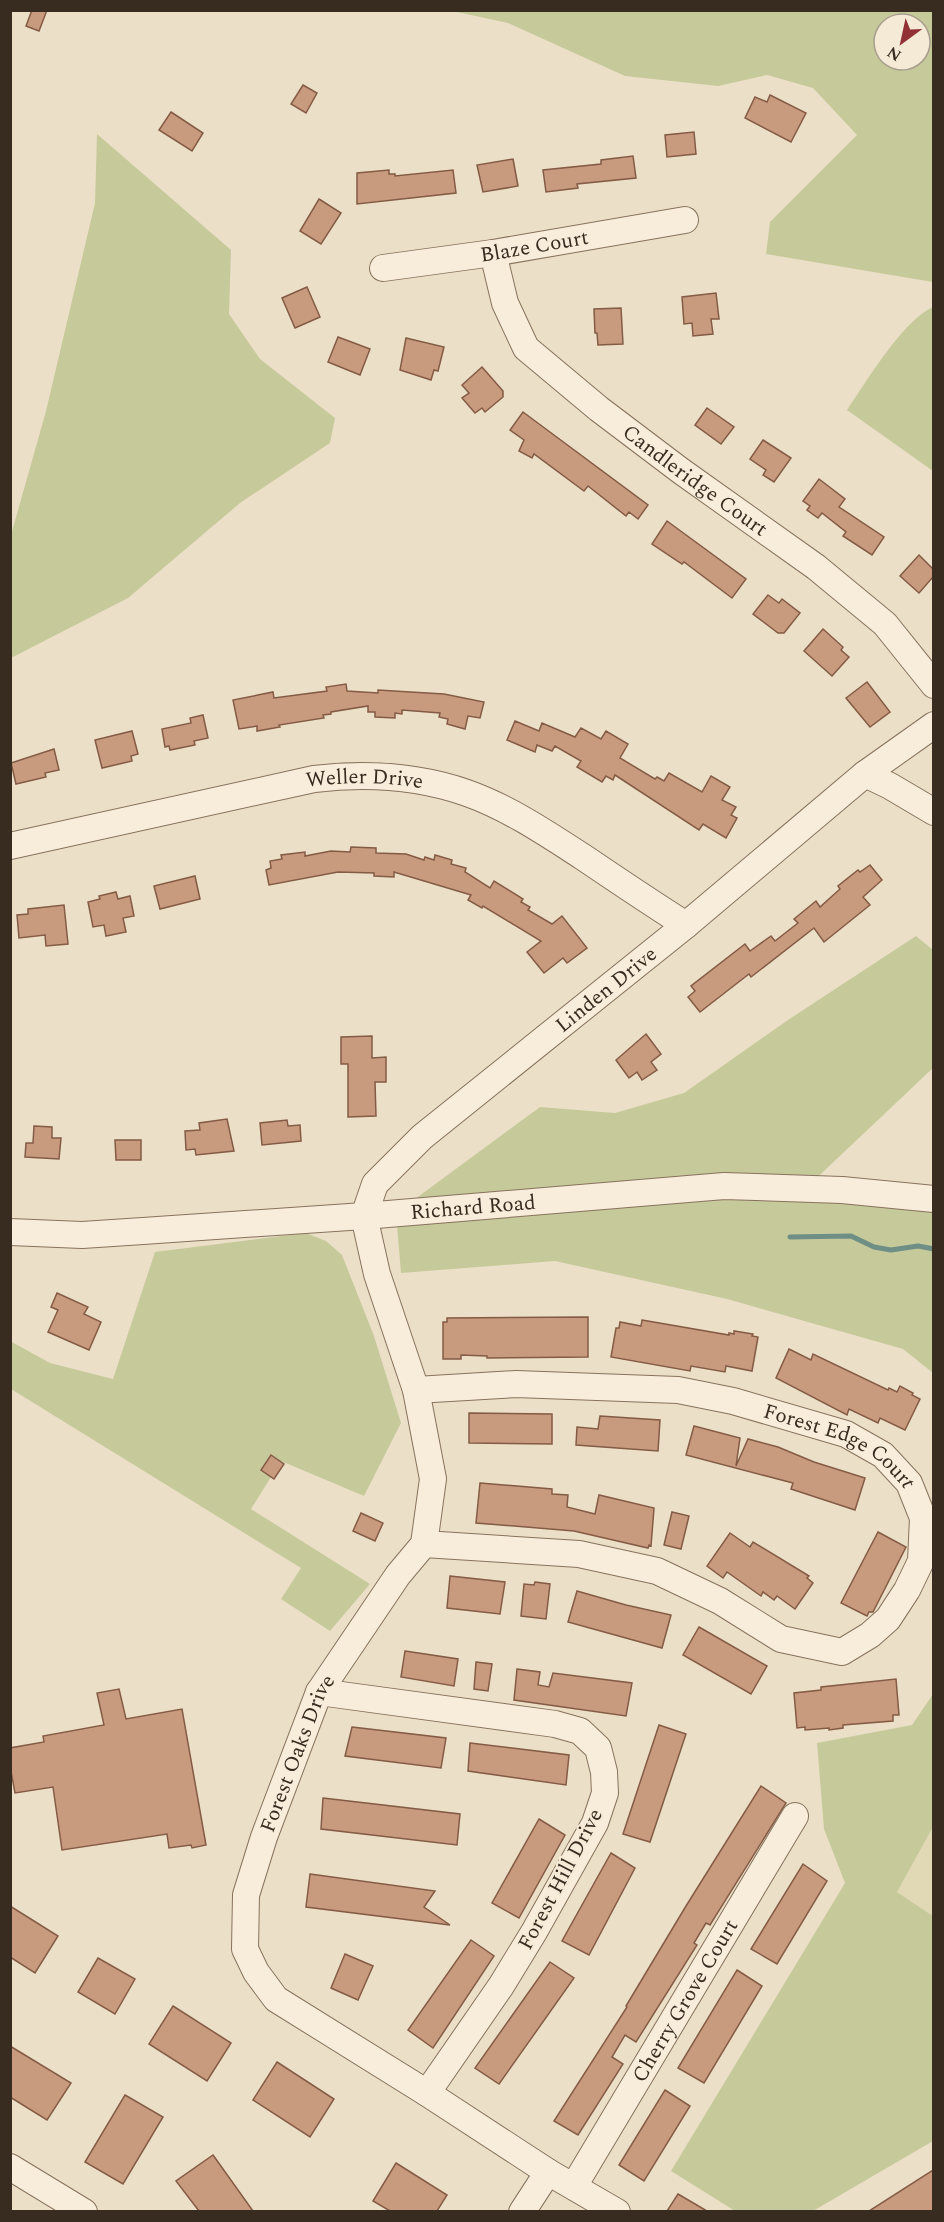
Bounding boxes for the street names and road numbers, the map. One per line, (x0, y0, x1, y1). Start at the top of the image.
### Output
street label: Blaze Court (478, 222, 591, 272)
street label: Candleridge Court (615, 417, 774, 545)
street label: Weller Drive (304, 761, 426, 798)
street label: Linden Drive (549, 939, 665, 1041)
street label: Richard Road (409, 1187, 537, 1229)
street label: Forest Edge Court (760, 1396, 924, 1493)
street label: Forest Oaks Drive (252, 1668, 344, 1837)
street label: Forest Hill Drive (510, 1803, 612, 1956)
street label: Cherry Grove Court (624, 1913, 747, 2089)

